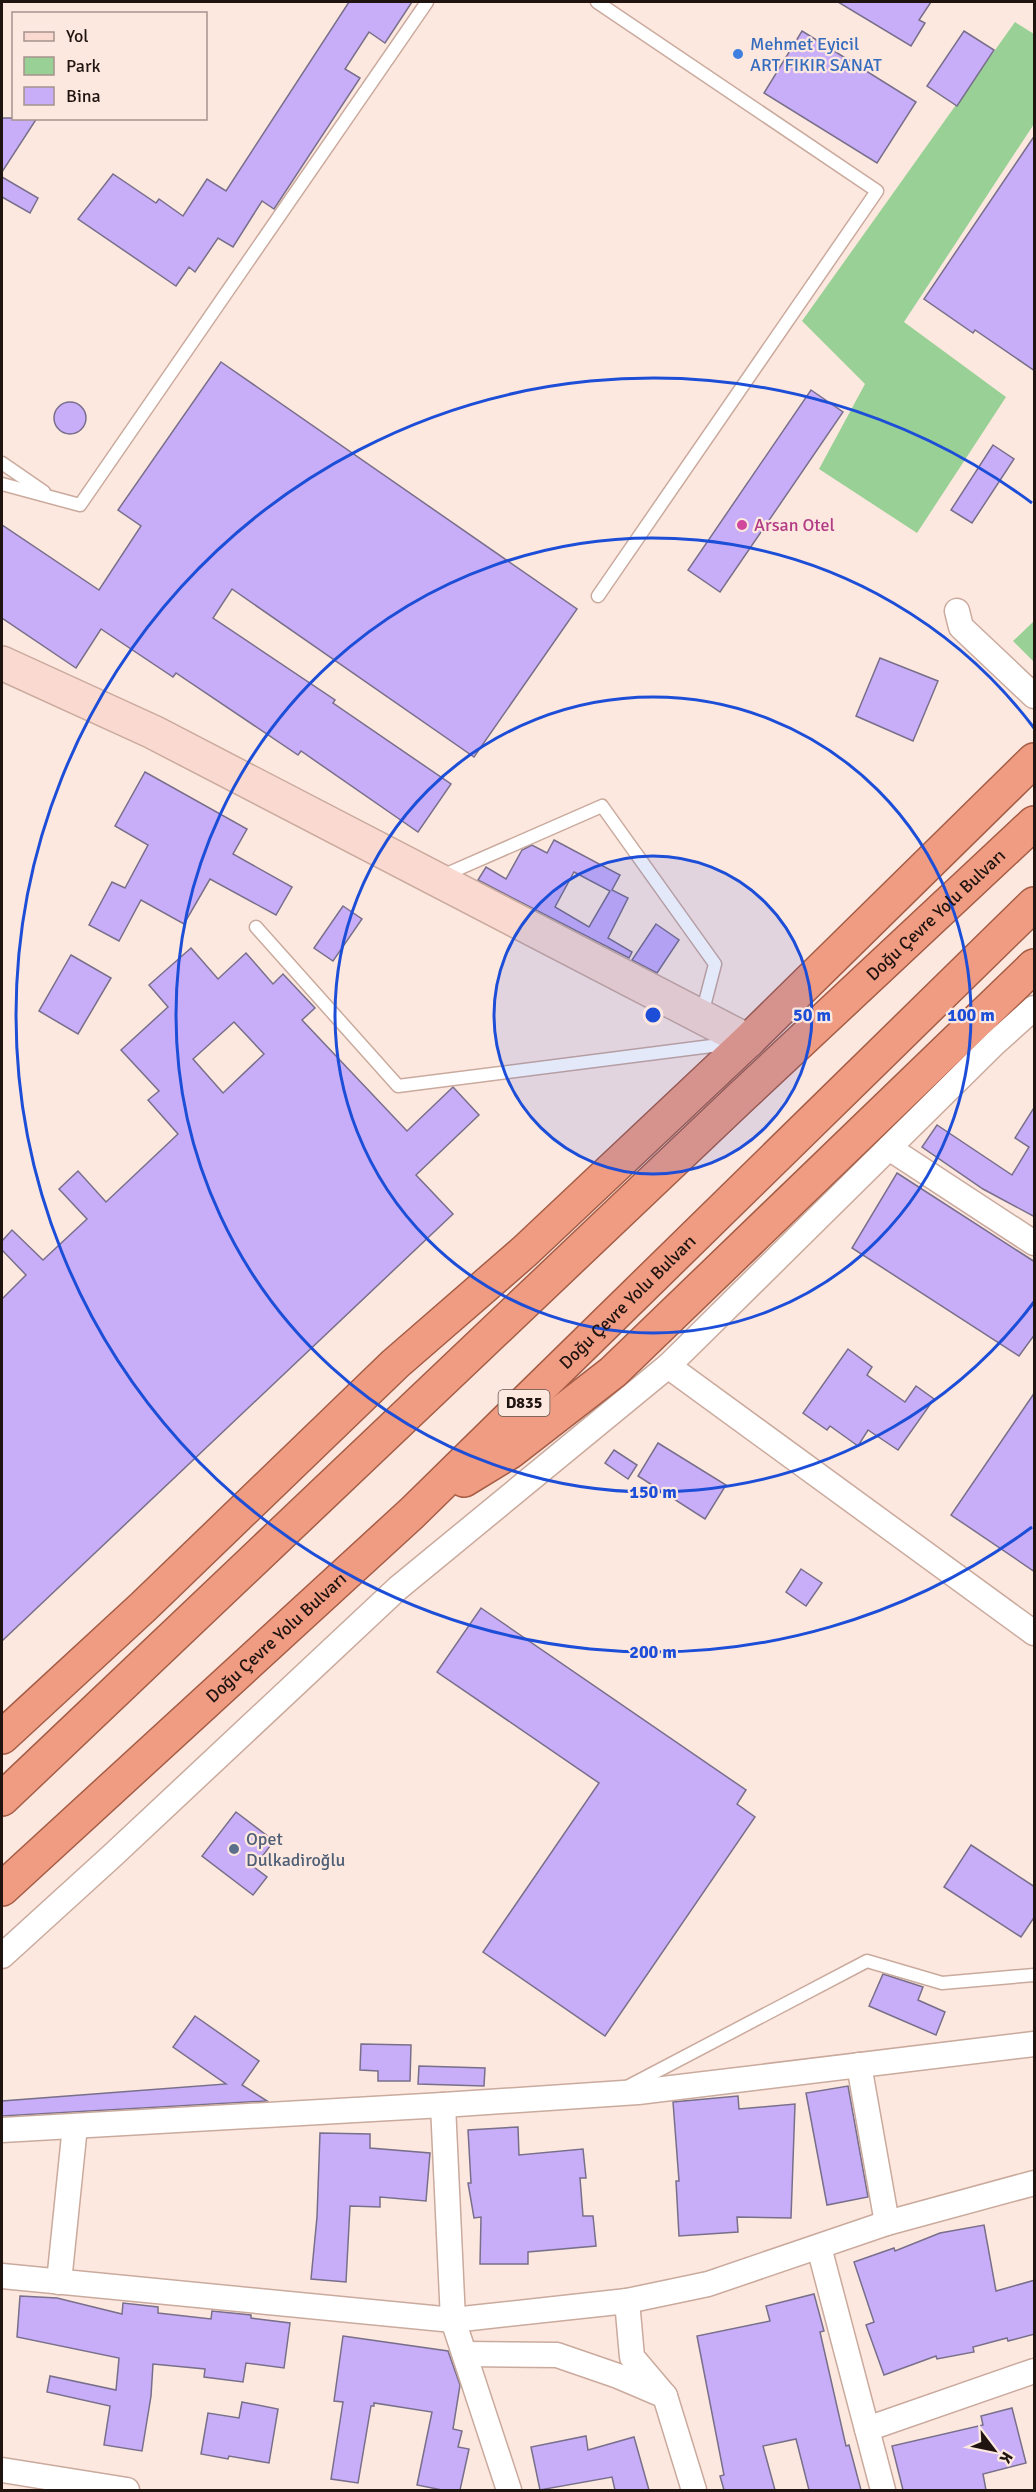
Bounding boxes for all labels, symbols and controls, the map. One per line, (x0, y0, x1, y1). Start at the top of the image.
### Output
legend (12, 12, 207, 120)
text: Yol (66, 25, 89, 47)
place label: Mehmet Eyicil ART FIKIR SANAT (750, 33, 882, 76)
marker: Mehmet Eyicil ART FIKIR SANAT (731, 47, 745, 61)
text: Park (66, 55, 101, 77)
text: Bina (66, 85, 101, 107)
place label: Arsan Otel (754, 514, 835, 536)
marker: Arsan Otel (735, 518, 749, 532)
street label: Doğu Çevre Yolu Bulvarı (862, 844, 1010, 985)
text: 50 m (793, 1004, 831, 1026)
text: 100 m (947, 1004, 995, 1026)
centre of rings (643, 1005, 663, 1025)
street label: Doğu Çevre Yolu Bulvarı (555, 1230, 701, 1374)
road number: D835 (498, 1390, 550, 1416)
text: 150 m (629, 1481, 677, 1503)
street label: Doğu Çevre Yolu Bulvarı (201, 1568, 351, 1707)
text: 200 m (629, 1641, 677, 1663)
place label: Opet Dulkadiroğlu (246, 1828, 345, 1871)
marker: Opet Dulkadiroğlu (227, 1842, 241, 1856)
north arrow (964, 2420, 1024, 2480)
text: K (995, 2448, 1017, 2467)

